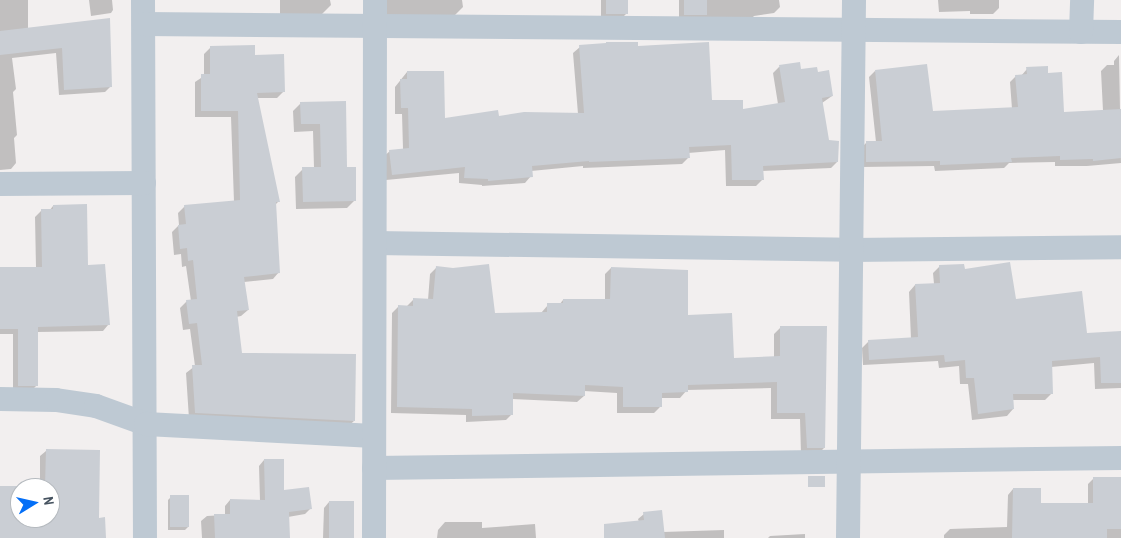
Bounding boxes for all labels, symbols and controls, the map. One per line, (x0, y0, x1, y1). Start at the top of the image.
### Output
north arrow (10, 478, 60, 528)
text: N (39, 495, 58, 506)

